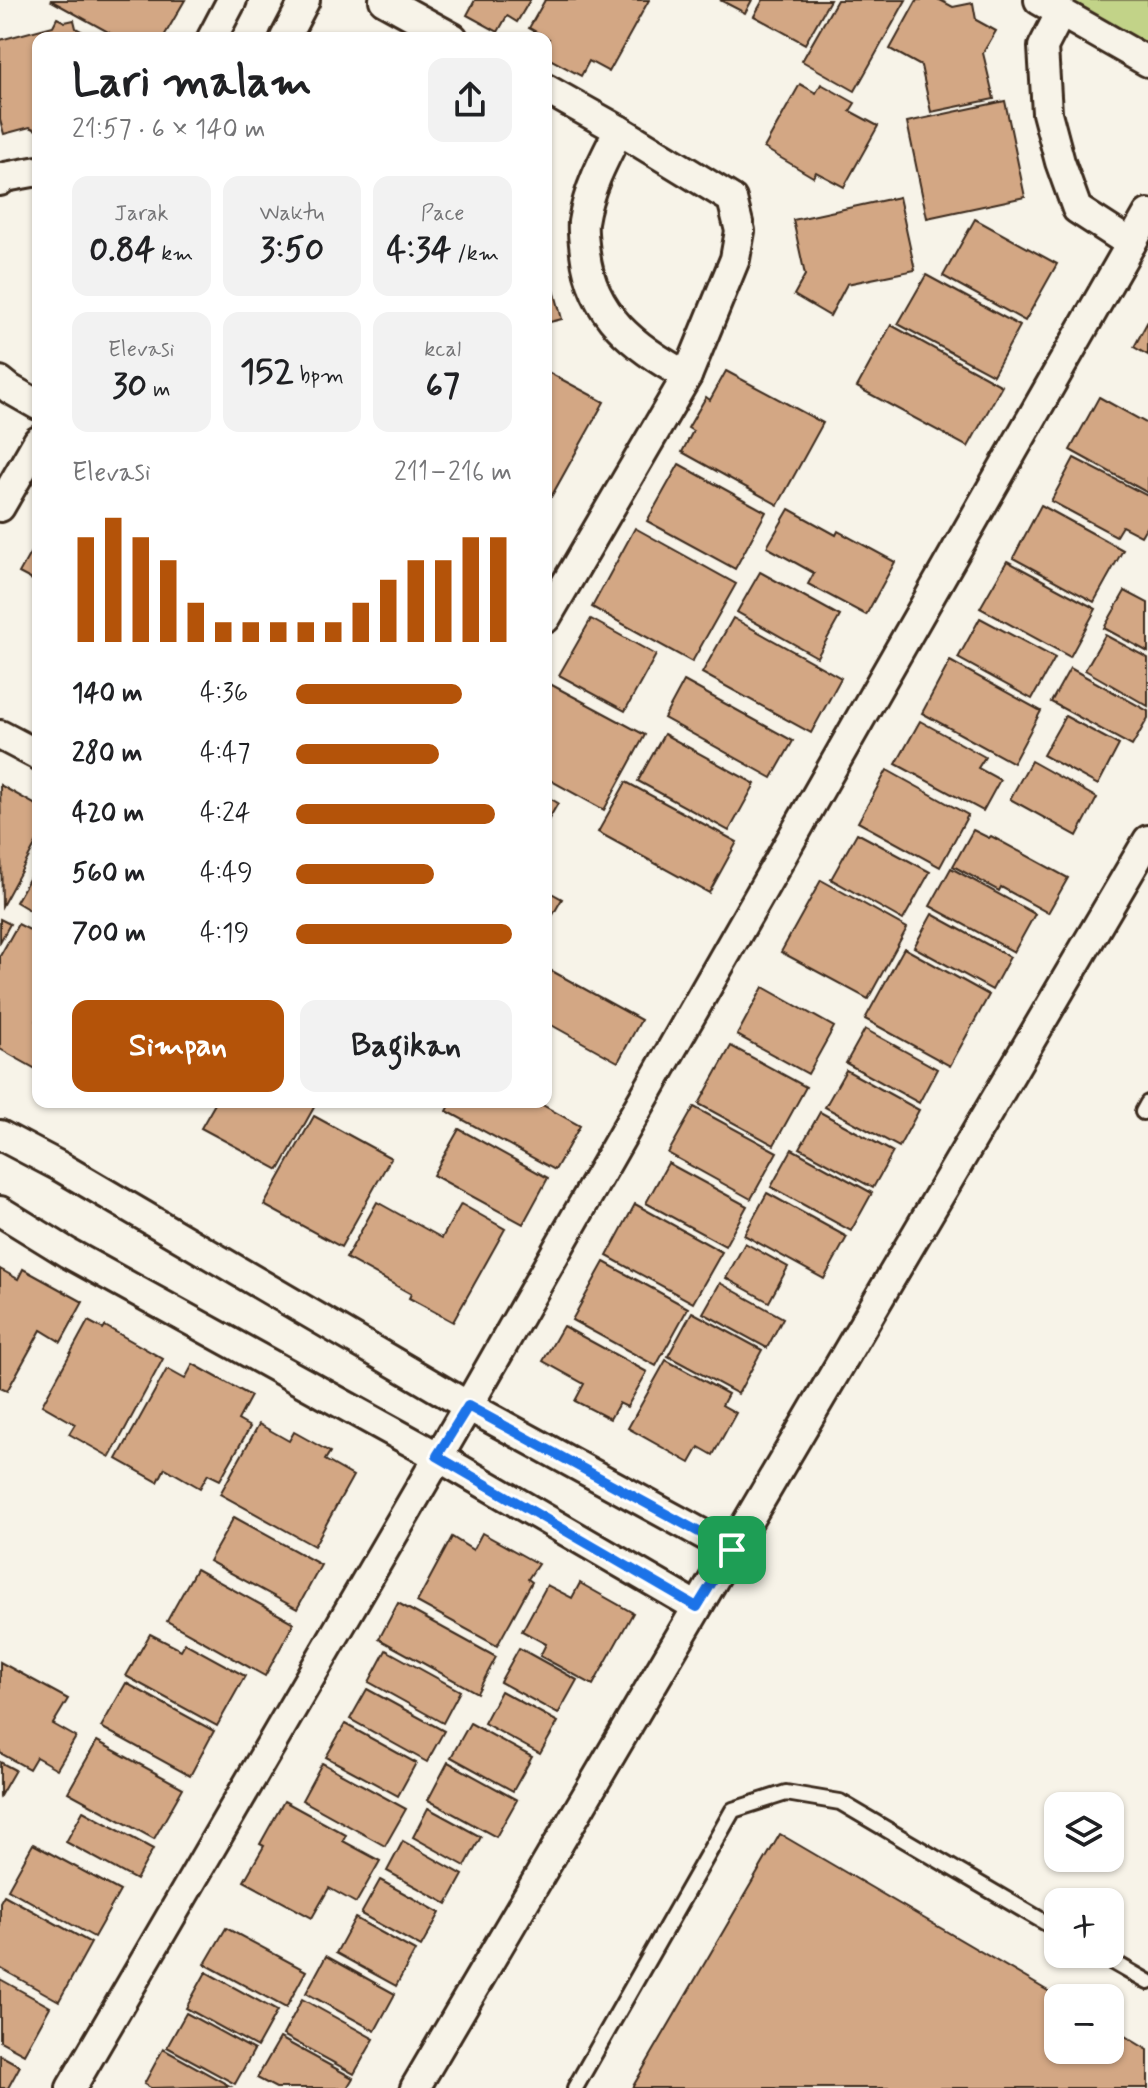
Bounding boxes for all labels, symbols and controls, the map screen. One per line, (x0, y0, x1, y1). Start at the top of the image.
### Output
text: Lari malam (72, 54, 312, 112)
button: share (428, 58, 512, 142)
text: 21:57 · 6 × 140 m (72, 113, 266, 147)
text: Jarak (114, 200, 168, 228)
text: Waktu (260, 200, 324, 228)
text: Pace (421, 200, 465, 228)
text: 0.84 (89, 228, 155, 273)
text: 3:50 (260, 228, 324, 273)
text: 4:34 (386, 228, 451, 273)
text: km (155, 240, 193, 268)
text: /km (451, 240, 499, 268)
text: Elevasi (108, 336, 175, 364)
text: kcal (424, 336, 461, 364)
text: 152 (240, 350, 294, 395)
text: bpm (294, 362, 344, 390)
text: 30 (112, 364, 147, 409)
text: 67 (425, 364, 460, 409)
text: m (147, 376, 170, 404)
text: Elevasi (72, 456, 151, 490)
text: 211–216 m (394, 456, 512, 490)
text: 140 m (72, 677, 143, 711)
text: 4:36 (200, 677, 248, 711)
text: 280 m (72, 737, 142, 771)
text: 4:47 (200, 737, 250, 771)
text: 420 m (72, 797, 144, 831)
text: 4:24 (200, 797, 251, 831)
text: 560 m (72, 857, 145, 891)
text: 4:49 (200, 857, 253, 891)
text: 700 m (72, 917, 146, 951)
text: 4:19 (200, 917, 249, 951)
button: Simpan (72, 1000, 284, 1092)
button: Bagikan (300, 1000, 512, 1092)
pin (698, 1516, 766, 1584)
icon: arrive (710, 1528, 754, 1572)
map controls (1044, 1792, 1124, 2064)
button: layers (1044, 1792, 1124, 1872)
button: + (1044, 1888, 1124, 1968)
button: − (1044, 1984, 1124, 2064)

